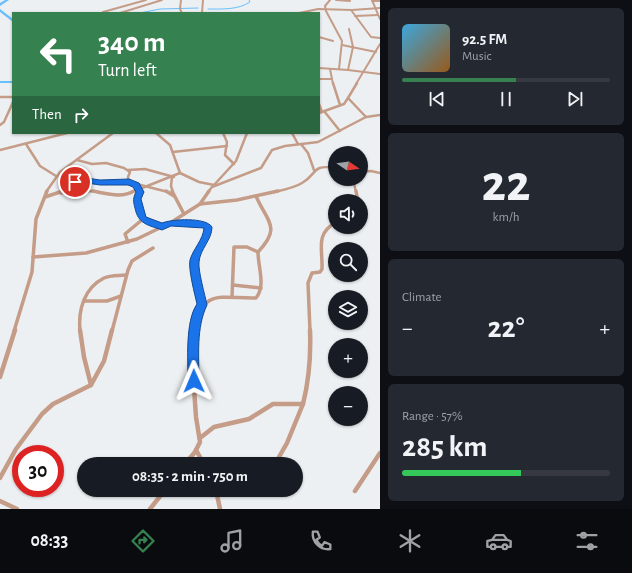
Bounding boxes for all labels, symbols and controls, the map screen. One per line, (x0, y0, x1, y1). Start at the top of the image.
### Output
icon: left (32, 28, 84, 80)
text: 340 m (98, 29, 166, 57)
text: 92.5 FM (462, 32, 507, 47)
text: Music (462, 50, 492, 63)
text: Turn left (98, 62, 157, 80)
icon: previous (426, 88, 448, 110)
icon: pause (495, 88, 517, 110)
icon: next (564, 88, 586, 110)
icon: right (70, 104, 92, 126)
text: Then (32, 107, 62, 122)
north arrow (328, 146, 368, 186)
map controls (328, 146, 368, 426)
text: 22 (482, 158, 530, 210)
pin (58, 165, 92, 199)
icon: arrive (64, 171, 86, 193)
button: sound (328, 194, 368, 234)
text: km/h (493, 211, 519, 224)
button: search (328, 242, 368, 282)
button: layers (328, 290, 368, 330)
text: Climate (402, 291, 441, 304)
text: 22° (487, 313, 525, 343)
text: − (402, 317, 413, 339)
text: + (599, 317, 610, 339)
button: + (328, 338, 368, 378)
position arrow (173, 360, 215, 402)
button: − (328, 386, 368, 426)
text: Range · 57% (402, 410, 463, 423)
text: 285 km (402, 432, 487, 462)
speed limit sign: 30 (12, 445, 64, 497)
text: 08:35 · 2 min · 750 m (132, 469, 248, 484)
icon: directions (129, 527, 157, 555)
icon: music (218, 527, 246, 555)
icon: phone (307, 527, 335, 555)
icon: climate (396, 527, 424, 555)
icon: car (485, 527, 513, 555)
icon: filters (573, 527, 601, 555)
text: 08:33 (30, 532, 68, 550)

